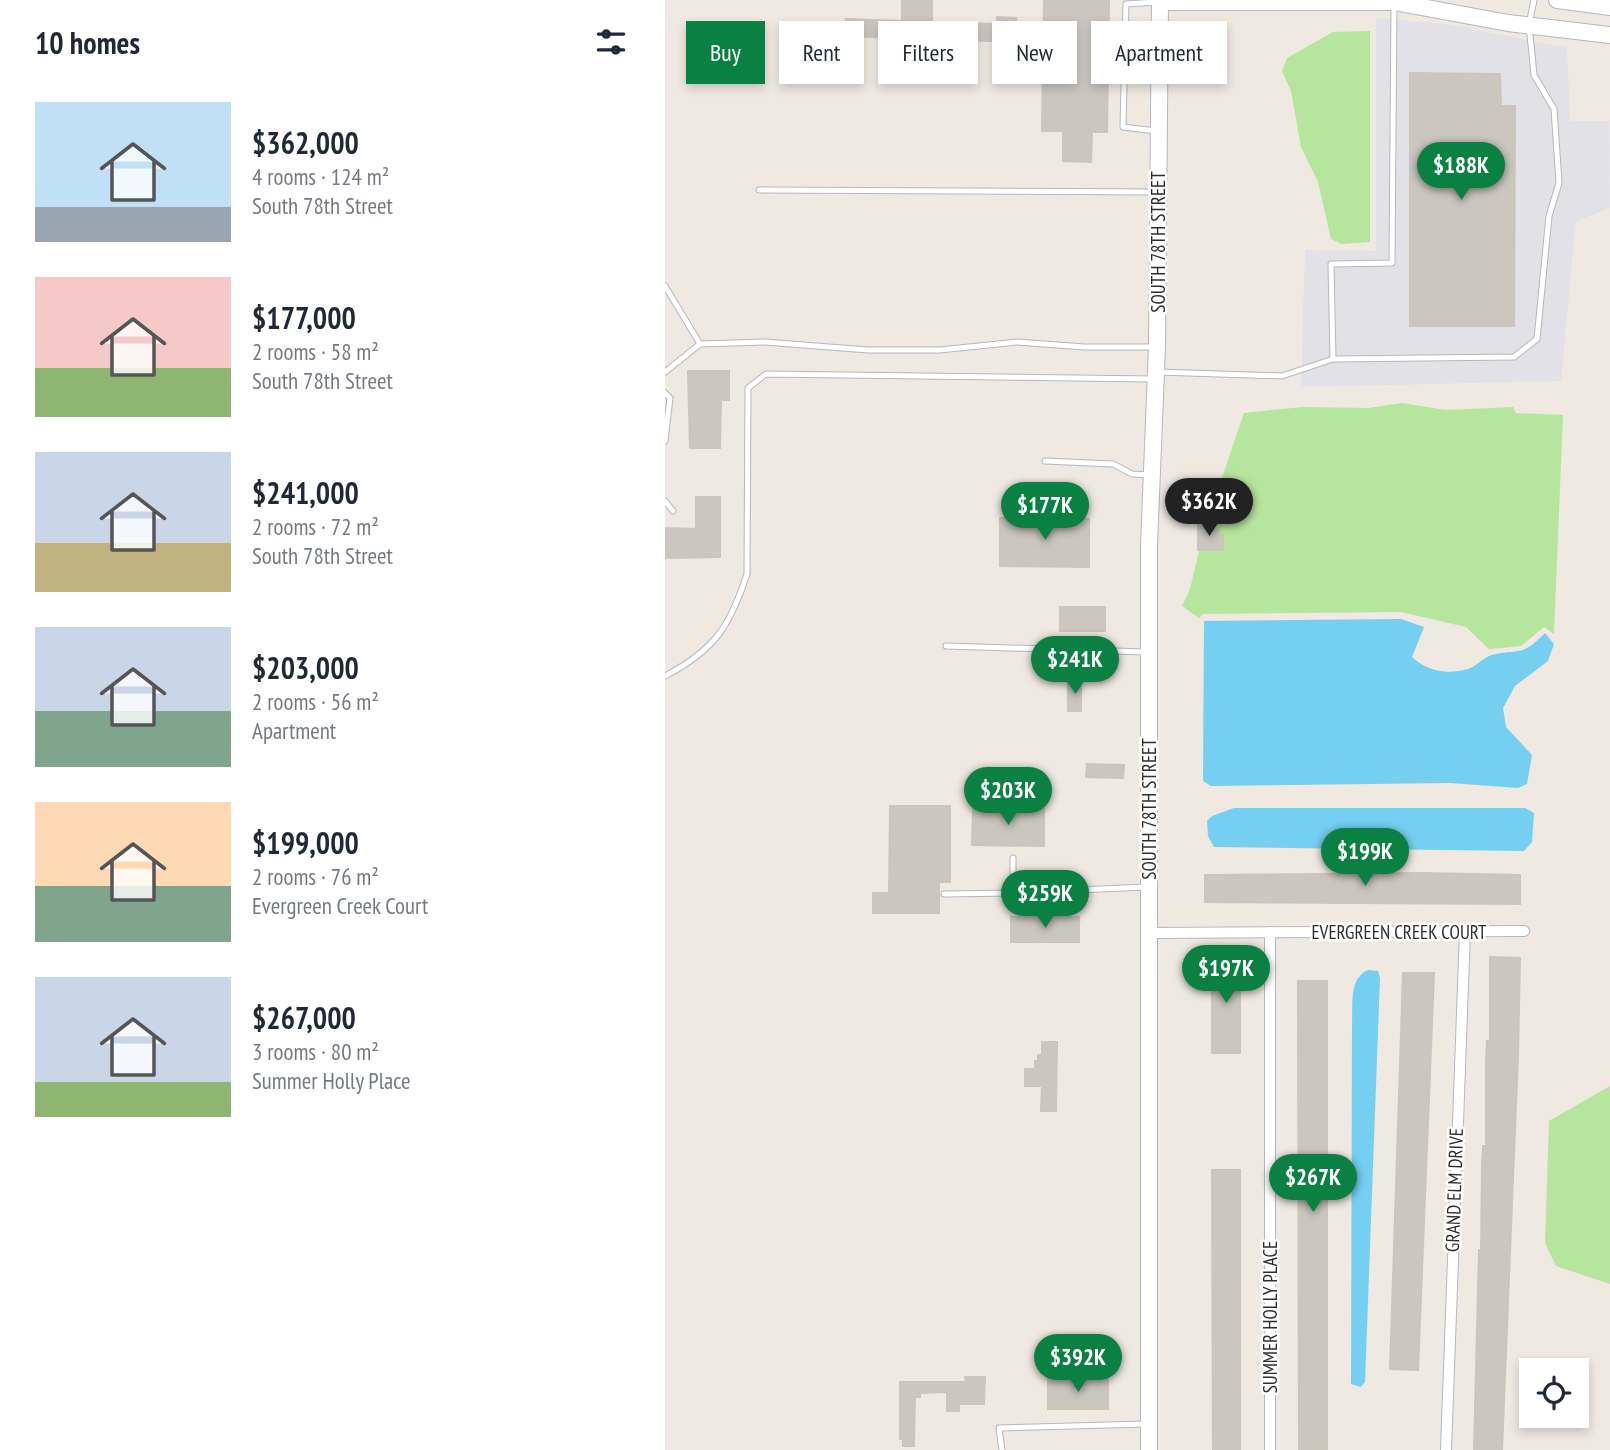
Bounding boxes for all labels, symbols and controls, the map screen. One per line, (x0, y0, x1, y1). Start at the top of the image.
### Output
chip: Buy (686, 21, 765, 84)
chip: Rent (779, 21, 864, 84)
chip: Filters (878, 21, 978, 84)
chip: New (992, 21, 1077, 84)
chip: Apartment (1091, 21, 1227, 84)
text: 10 homes (35, 23, 140, 62)
icon: filters (592, 23, 630, 61)
text: $362,000 (252, 123, 359, 162)
icon: home (91, 130, 175, 214)
pin: $188K (1412, 142, 1510, 202)
text: $188K (1433, 150, 1489, 179)
text: 4 rooms · 124 m² (252, 162, 389, 191)
street label: SOUTH 78TH STREET (1146, 171, 1170, 313)
text: South 78th Street (252, 191, 393, 220)
text: $177,000 (252, 298, 356, 337)
icon: home (91, 305, 175, 389)
text: 2 rooms · 58 m² (252, 337, 379, 366)
text: South 78th Street (252, 366, 393, 395)
text: $241,000 (252, 473, 359, 512)
pin: $362K (1160, 478, 1258, 538)
icon: home (91, 480, 175, 564)
pin: $177K (996, 482, 1094, 542)
text: $362K (1181, 486, 1237, 515)
text: $177K (1017, 490, 1073, 519)
text: 2 rooms · 72 m² (252, 512, 379, 541)
text: South 78th Street (252, 541, 393, 570)
pin: $241K (1026, 636, 1124, 696)
text: $241K (1047, 644, 1103, 673)
text: $203,000 (252, 648, 359, 687)
icon: home (91, 655, 175, 739)
text: 2 rooms · 56 m² (252, 687, 379, 716)
text: Apartment (252, 716, 336, 745)
street label: SOUTH 78TH STREET (1137, 738, 1161, 880)
pin: $203K (959, 768, 1057, 827)
text: $203K (980, 775, 1036, 804)
text: $199,000 (252, 823, 359, 862)
pin: $199K (1316, 828, 1414, 888)
icon: home (91, 830, 175, 914)
text: $199K (1337, 836, 1393, 865)
text: 2 rooms · 76 m² (252, 862, 379, 891)
pin: $259K (996, 870, 1094, 930)
text: $259K (1017, 878, 1073, 907)
text: Evergreen Creek Court (252, 891, 428, 920)
street label: EVERGREEN CREEK COURT (1311, 920, 1487, 944)
pin: $197K (1177, 946, 1275, 1005)
text: $197K (1198, 953, 1254, 982)
text: $267,000 (252, 998, 356, 1037)
icon: home (91, 1005, 175, 1089)
text: 3 rooms · 80 m² (252, 1037, 379, 1066)
text: Summer Holly Place (252, 1066, 411, 1095)
street label: GRAND ELM DRIVE (1440, 1128, 1468, 1252)
pin: $267K (1264, 1154, 1362, 1214)
text: $267K (1285, 1162, 1341, 1191)
street label: SUMMER HOLLY PLACE (1258, 1241, 1282, 1393)
pin: $392K (1029, 1334, 1127, 1394)
text: $392K (1050, 1342, 1106, 1371)
map controls (1519, 1358, 1589, 1428)
button: locate (1519, 1358, 1589, 1428)

